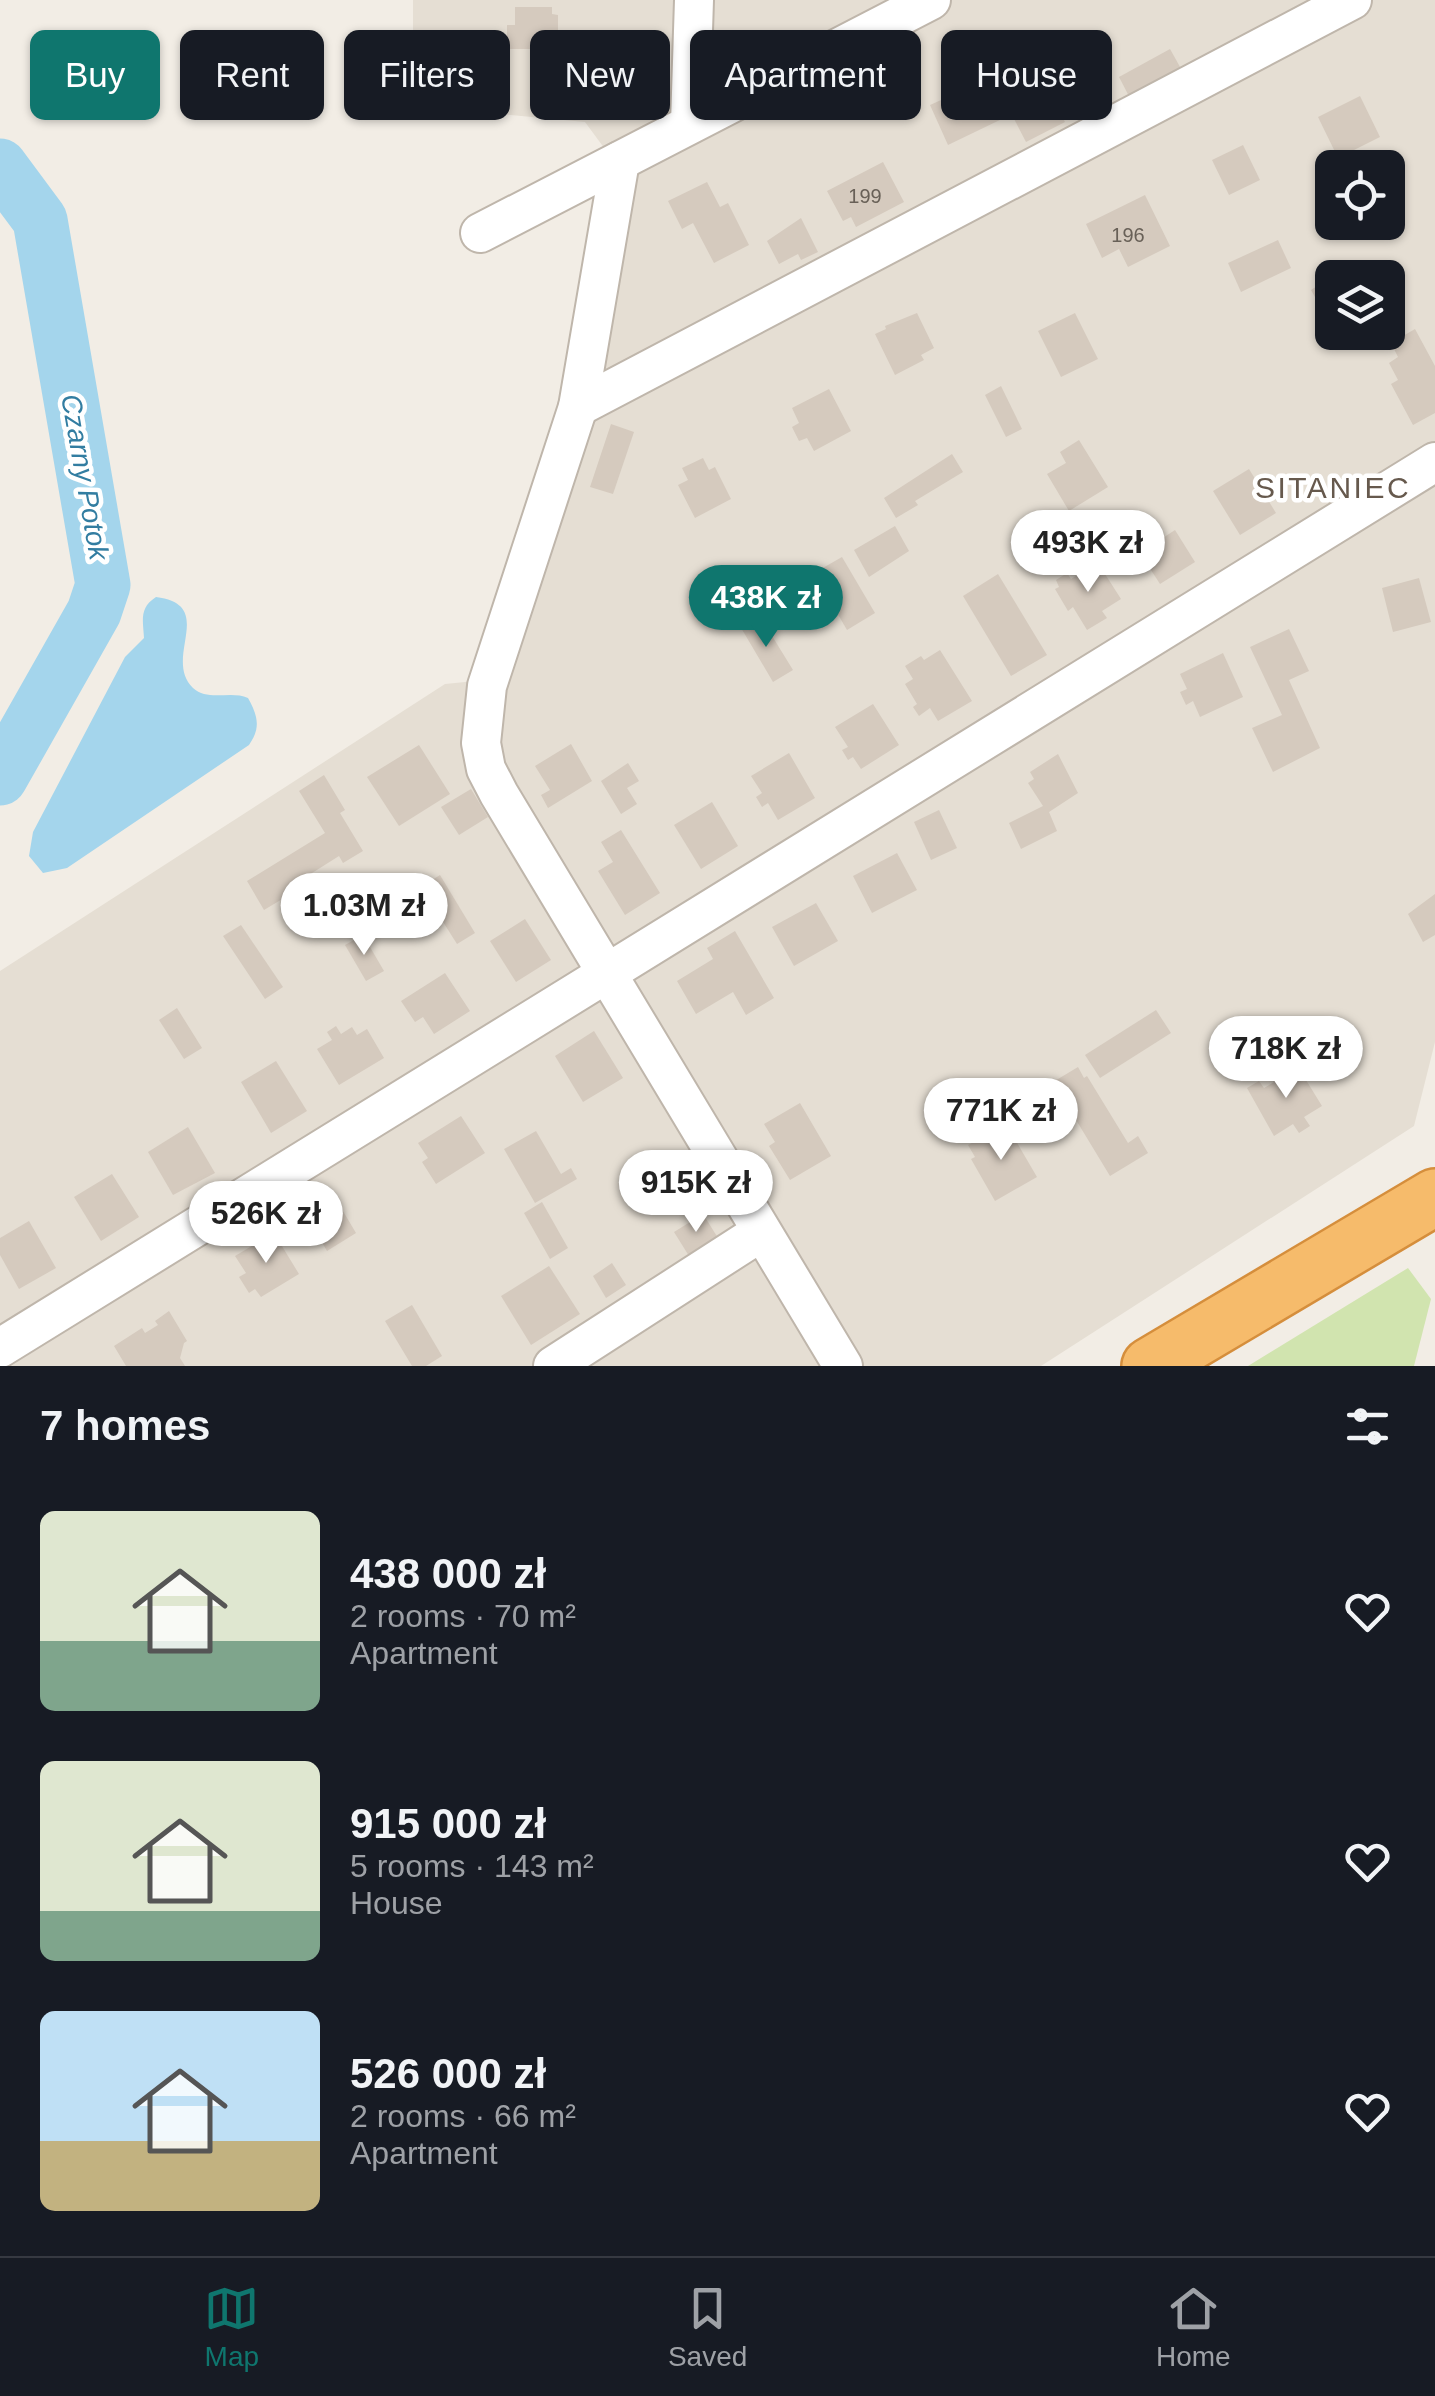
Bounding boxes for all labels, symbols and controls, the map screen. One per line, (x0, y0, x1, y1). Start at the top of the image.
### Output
chip: Buy (30, 30, 160, 120)
chip: Rent (180, 30, 324, 120)
chip: Filters (344, 30, 510, 120)
chip: New (530, 30, 670, 120)
chip: Apartment (690, 30, 921, 120)
chip: House (941, 30, 1112, 120)
map controls (1315, 150, 1405, 350)
button: locate (1315, 150, 1405, 240)
house number: 199 (848, 185, 882, 207)
house number: 196 (1111, 224, 1145, 246)
button: layers (1315, 260, 1405, 350)
water label: Czarny Potok (55, 392, 115, 564)
district label: SITANIEC (1255, 471, 1411, 504)
pin: 493K zł (996, 510, 1180, 595)
text: 493K zł (1033, 524, 1143, 560)
pin: 438K zł (674, 565, 858, 650)
text: 438K zł (711, 579, 821, 615)
pin: 1.03M zł (261, 873, 467, 958)
text: 1.03M zł (303, 887, 425, 923)
pin: 718K zł (1194, 1016, 1378, 1101)
text: 718K zł (1231, 1030, 1341, 1066)
pin: 771K zł (909, 1078, 1093, 1163)
text: 771K zł (946, 1092, 1056, 1128)
pin: 915K zł (604, 1150, 788, 1235)
text: 915K zł (641, 1164, 751, 1200)
pin: 526K zł (174, 1181, 358, 1266)
text: 526K zł (211, 1195, 321, 1231)
icon: filters (1340, 1399, 1395, 1454)
text: 7 homes (40, 1402, 210, 1449)
text: 438 000 zł (350, 1550, 546, 1597)
icon: home (120, 1551, 240, 1671)
icon: heart (1340, 1584, 1395, 1639)
text: 2 rooms · 70 m² (350, 1598, 576, 1634)
text: Apartment (350, 1635, 498, 1671)
text: 915 000 zł (350, 1800, 546, 1847)
icon: home (120, 1801, 240, 1921)
icon: heart (1340, 1834, 1395, 1889)
text: 5 rooms · 143 m² (350, 1848, 594, 1884)
text: House (350, 1885, 443, 1921)
text: 526 000 zł (350, 2050, 546, 2097)
icon: home (120, 2051, 240, 2171)
icon: heart (1340, 2084, 1395, 2139)
text: 2 rooms · 66 m² (350, 2098, 576, 2134)
text: Apartment (350, 2135, 498, 2171)
tab: Map (204, 2281, 259, 2373)
tab: Saved (668, 2281, 747, 2373)
tab: Home (1156, 2281, 1231, 2373)

